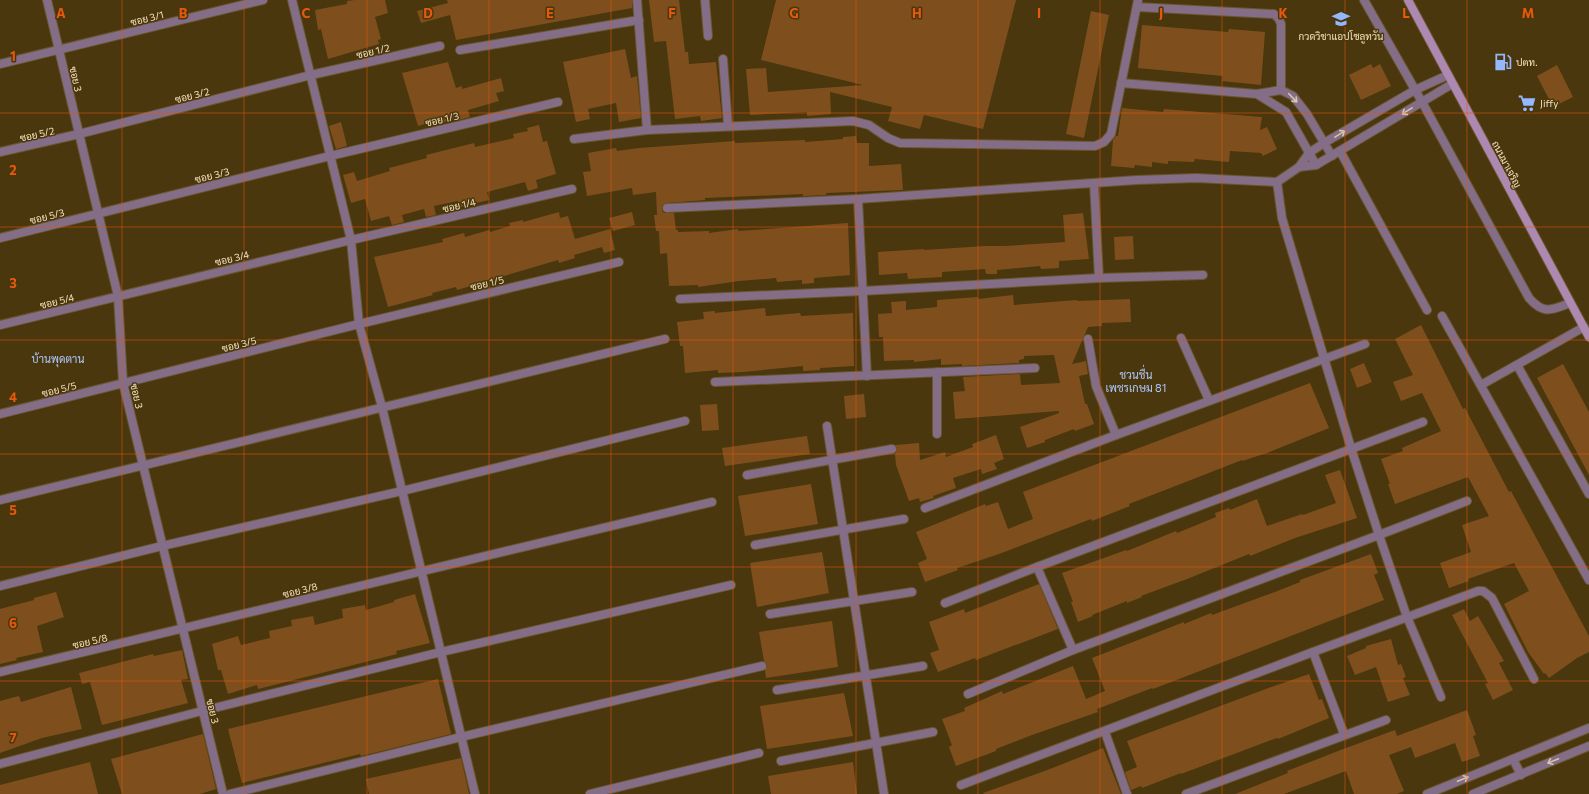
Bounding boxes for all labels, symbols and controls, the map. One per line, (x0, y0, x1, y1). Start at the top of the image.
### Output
text: A (56, 5, 66, 21)
text: B (179, 5, 188, 21)
text: C (302, 5, 311, 21)
text: D (423, 5, 433, 21)
text: E (546, 5, 554, 21)
text: F (668, 5, 676, 21)
text: G (789, 5, 799, 21)
text: H (912, 5, 922, 21)
text: I (1037, 5, 1041, 21)
text: J (1159, 5, 1163, 21)
text: K (1278, 5, 1288, 21)
text: L (1402, 5, 1410, 21)
text: M (1522, 5, 1534, 21)
street label: ซอย 3/1 (129, 8, 165, 28)
school or university icon: กวดวิชาแอปโซลูทวัน (1331, 9, 1351, 29)
place label: กวดวิชาแอปโซลูทวัน (1299, 30, 1383, 44)
street label: ซอย 1/2 (355, 41, 391, 61)
text: 1 (10, 48, 16, 64)
fuel station icon: ปตท. (1493, 52, 1513, 72)
place label: ปตท. (1516, 56, 1538, 68)
street label: ซอย 3 (67, 65, 85, 93)
street label: ซอย 3/2 (173, 85, 211, 105)
one-way arrow (1288, 93, 1298, 103)
supermarket icon: Jiffy (1517, 93, 1537, 113)
place label: Jiffy (1540, 97, 1558, 109)
one-way arrow (1401, 108, 1413, 116)
street label: ซอย 1/3 (424, 109, 460, 129)
street label: ซอย 5/2 (18, 124, 56, 144)
one-way arrow (1334, 129, 1346, 137)
street label: ถนนมาเจริญ (1489, 139, 1524, 190)
text: 2 (9, 162, 17, 178)
street label: ซอย 3/3 (193, 165, 231, 185)
street label: ซอย 1/4 (441, 195, 477, 215)
street label: ซอย 5/3 (28, 206, 66, 226)
street label: ซอย 3/4 (214, 248, 250, 268)
street label: ซอย 1/5 (469, 273, 505, 293)
text: 3 (9, 275, 17, 291)
street label: ซอย 5/4 (39, 291, 75, 311)
street label: ซอย 3/5 (220, 334, 258, 354)
district label: บ้านพุดตาน (32, 352, 84, 368)
district label: ชวนชื่น เพชรเกษม 81 (1106, 364, 1166, 394)
street label: ซอย 5/5 (40, 379, 78, 399)
street label: ซอย 3 (128, 382, 146, 410)
text: 4 (9, 389, 17, 405)
text: 5 (9, 502, 17, 518)
street label: ซอย 3/8 (281, 580, 319, 600)
text: 6 (9, 615, 17, 631)
street label: ซอย 5/8 (71, 631, 109, 651)
street label: ซอย 3 (204, 697, 222, 725)
text: 7 (9, 729, 17, 745)
one-way arrow (1547, 758, 1559, 766)
one-way arrow (1457, 775, 1469, 783)

